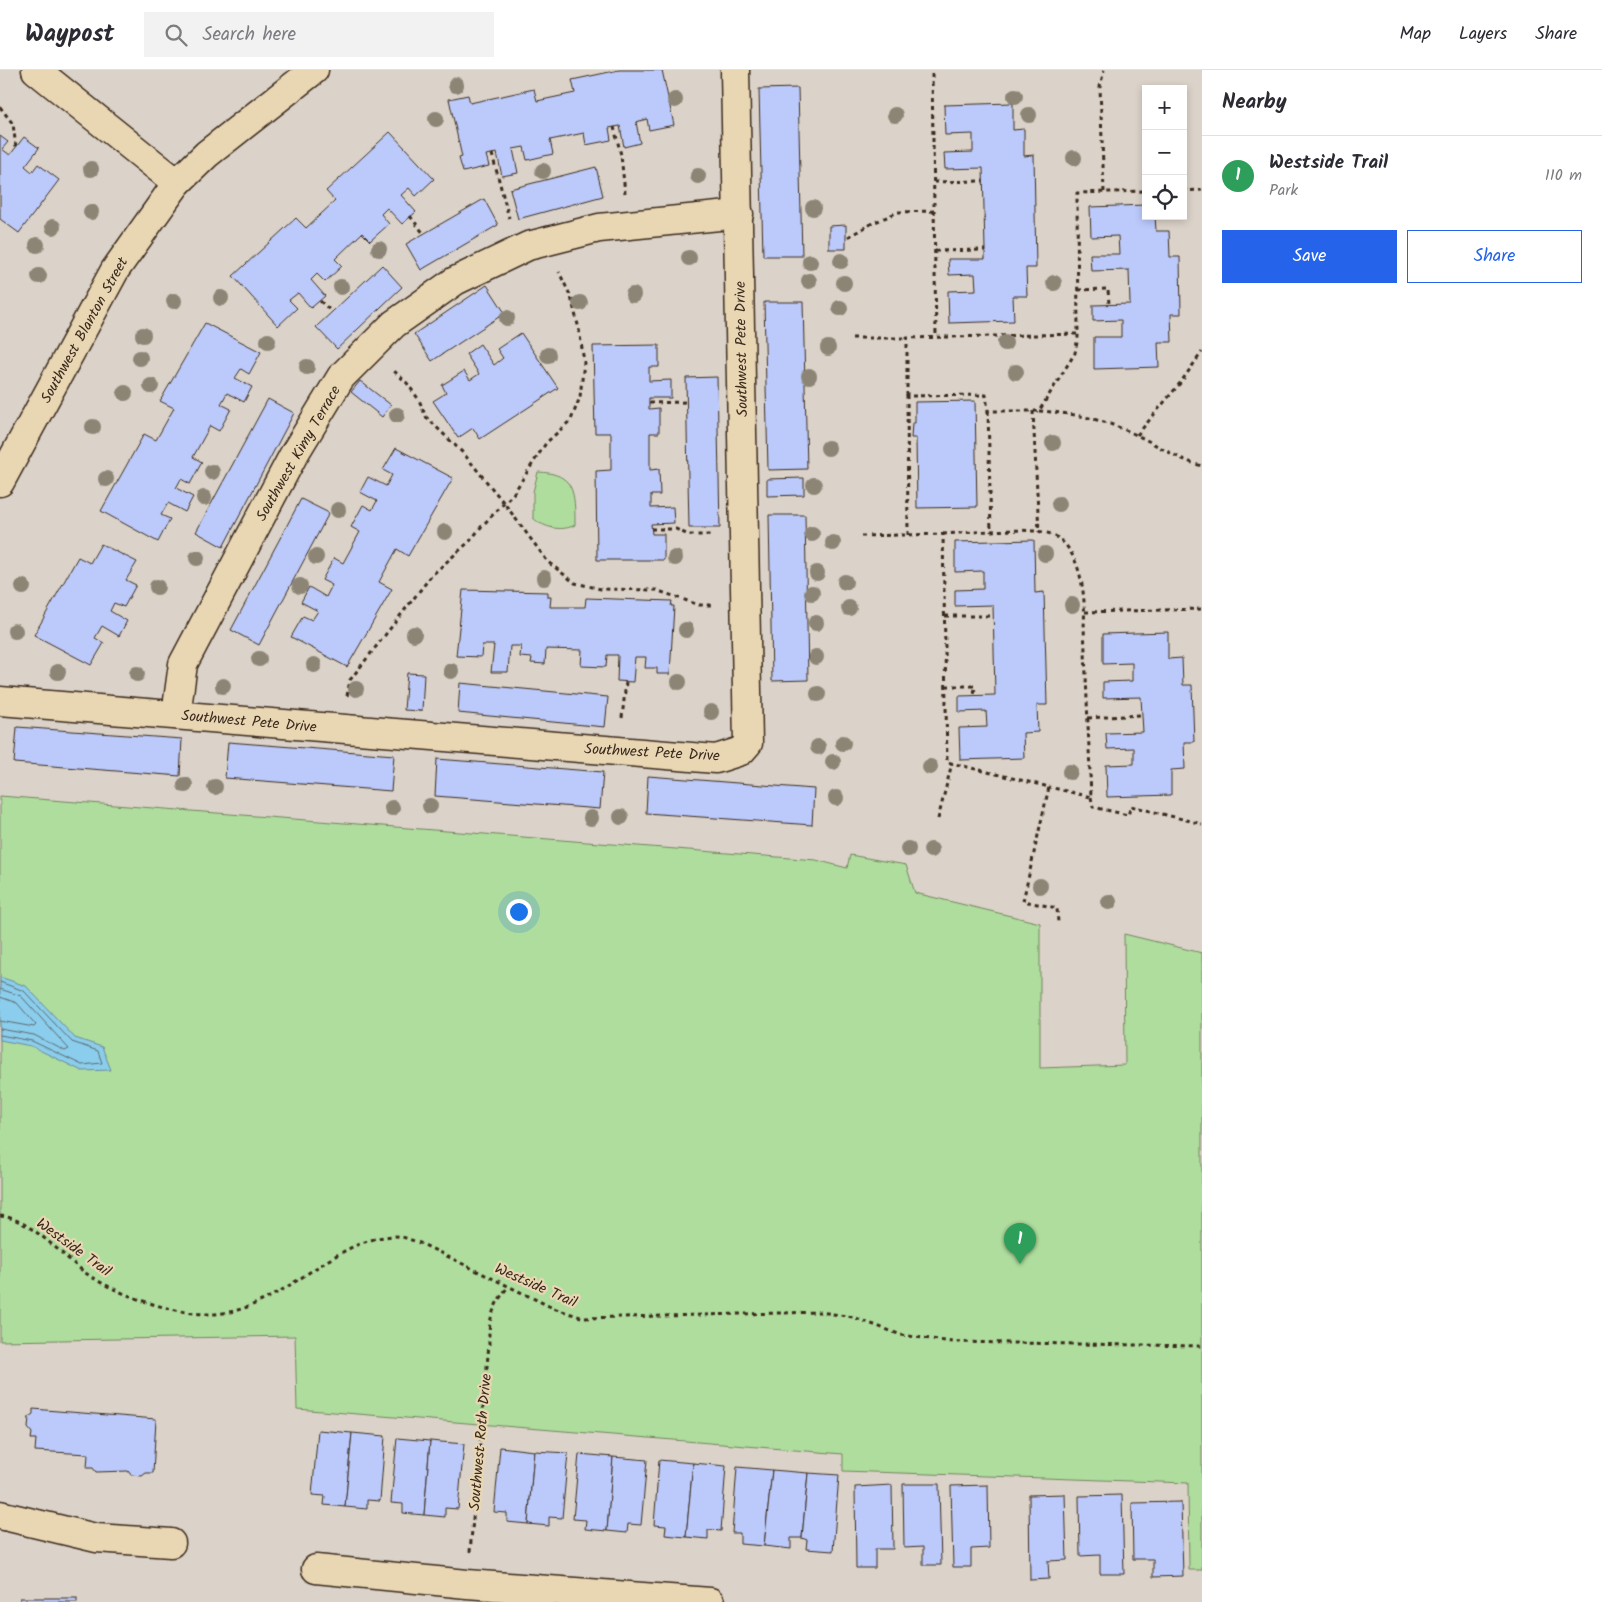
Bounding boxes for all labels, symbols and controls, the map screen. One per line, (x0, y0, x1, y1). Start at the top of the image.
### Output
search box (144, 12, 494, 57)
text: Waypost (25, 15, 114, 54)
text: Search here (202, 20, 296, 50)
text: Map (1400, 20, 1431, 49)
text: Layers (1459, 20, 1507, 49)
text: Share (1535, 20, 1577, 49)
icon: search (162, 21, 190, 49)
map controls (1142, 85, 1187, 220)
button: + (1142, 85, 1187, 130)
text: Nearby (1222, 86, 1287, 119)
button: − (1142, 130, 1187, 175)
text: Westside Trail (1269, 148, 1388, 178)
text: 1 (1236, 163, 1240, 188)
text: 110 m (1545, 163, 1582, 188)
button: locate (1142, 175, 1187, 220)
text: Park (1269, 178, 1298, 203)
button: Save (1222, 230, 1397, 283)
button: Share (1407, 230, 1582, 283)
street label: Southwest Blanton Street (35, 253, 135, 408)
street label: Southwest Pete Drive (729, 281, 755, 417)
street label: Southwest Kimy Terrace (250, 381, 348, 526)
street label: Southwest Pete Drive (180, 704, 318, 740)
street label: Southwest Pete Drive (584, 737, 721, 769)
your location (506, 899, 532, 925)
street label: Westside Trail (31, 1212, 116, 1284)
pin: 1 (1004, 1223, 1036, 1264)
street label: Westside Trail (490, 1257, 581, 1315)
street label: Southwest Roth Drive (463, 1372, 499, 1512)

